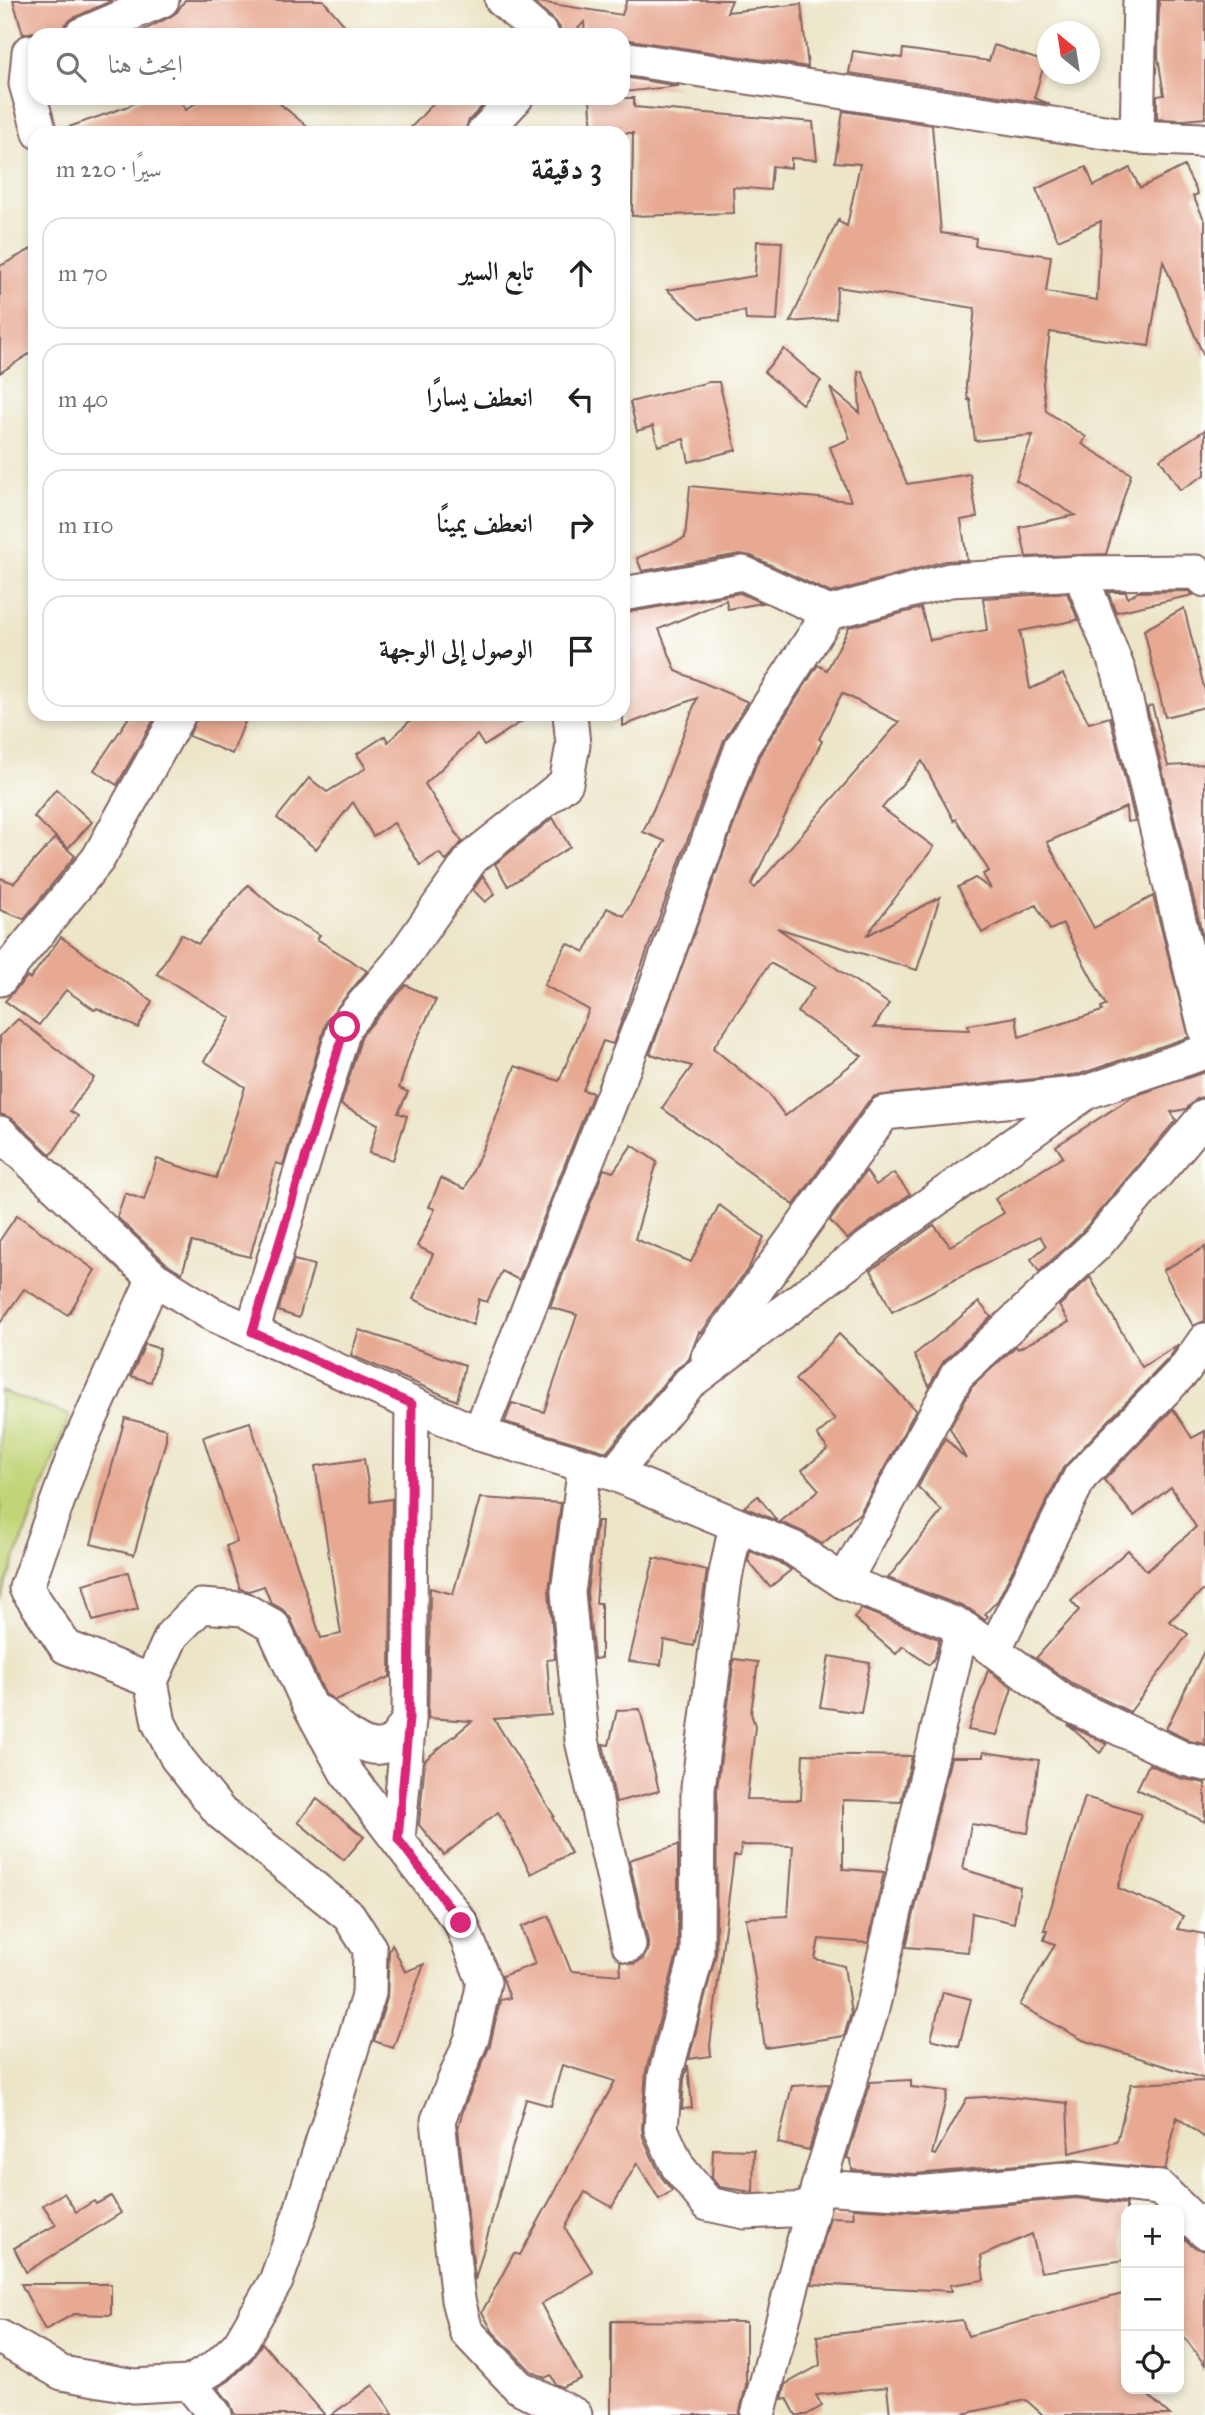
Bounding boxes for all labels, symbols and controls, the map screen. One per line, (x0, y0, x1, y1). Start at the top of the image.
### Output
north arrow (1037, 21, 1100, 84)
search box (28, 28, 630, 105)
icon: search (52, 48, 90, 86)
text: ابحث هنا (108, 48, 183, 80)
text: 3 دقيقة (531, 151, 602, 187)
text: سيرًا · 220 m (56, 155, 162, 183)
icon: ahead (562, 254, 600, 292)
text: تابع السير (460, 255, 533, 287)
text: 70 m (58, 259, 108, 287)
icon: left (562, 380, 600, 418)
text: انعطف يسارًا (426, 381, 533, 413)
text: 40 m (58, 385, 108, 413)
icon: right (562, 506, 600, 544)
text: انعطف يمينًا (437, 507, 533, 539)
text: 110 m (58, 511, 114, 539)
icon: arrive (562, 632, 600, 670)
text: الوصول إلى الوجهة (379, 633, 533, 665)
route start (329, 1011, 360, 1042)
route end (445, 1907, 476, 1938)
map controls (1121, 2205, 1184, 2394)
button: + (1121, 2205, 1184, 2268)
button: − (1121, 2268, 1184, 2331)
button: locate (1121, 2331, 1184, 2394)

